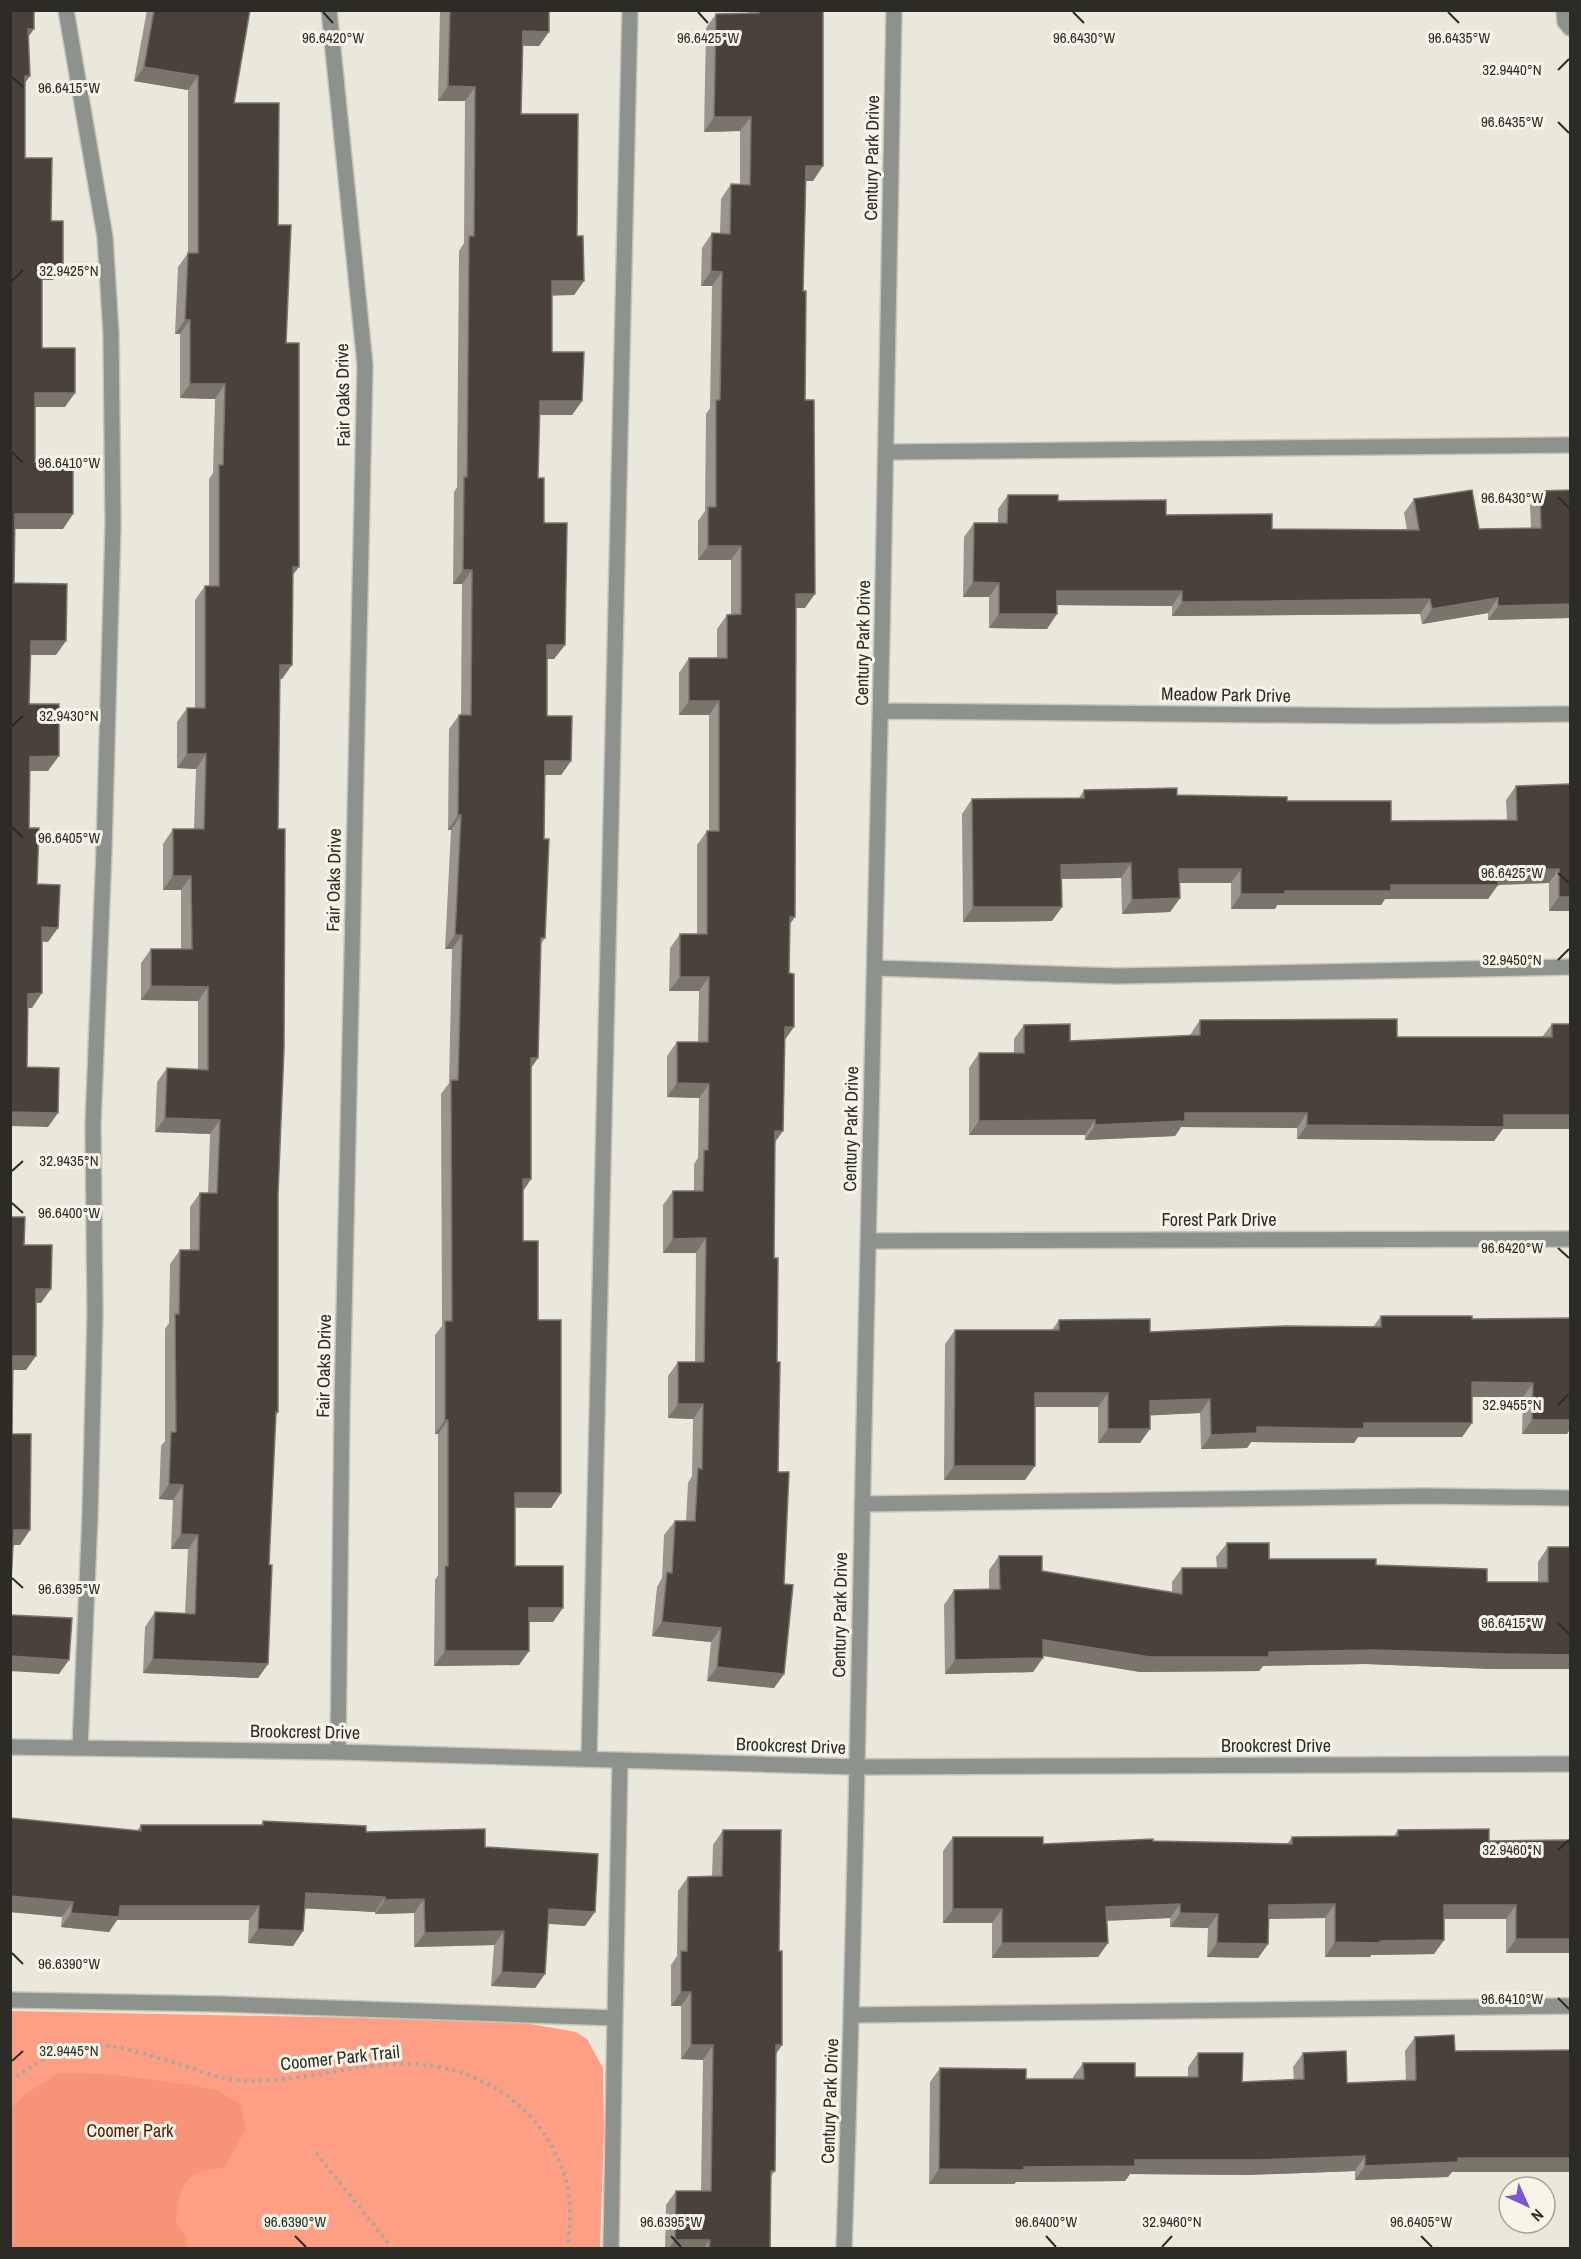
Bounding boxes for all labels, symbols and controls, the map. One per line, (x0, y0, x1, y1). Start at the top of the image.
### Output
text: 96.6420°W (302, 27, 364, 48)
text: 96.6425°W (677, 27, 739, 48)
text: 96.6430°W (1053, 27, 1115, 48)
text: 96.6435°W (1428, 27, 1490, 48)
text: 32.9440°N (1482, 59, 1542, 80)
text: 96.6415°W (38, 77, 100, 98)
street label: Century Park Drive (858, 95, 885, 221)
text: 96.6435°W (1481, 111, 1543, 132)
text: 32.9425°N (39, 260, 99, 281)
street label: Fair Oaks Drive (329, 343, 356, 447)
text: 96.6410°W (38, 452, 100, 473)
text: 96.6430°W (1481, 487, 1543, 508)
street label: Century Park Drive (849, 580, 876, 706)
street label: Meadow Park Drive (1161, 681, 1291, 708)
text: 32.9430°N (39, 705, 99, 726)
text: 96.6405°W (38, 827, 100, 848)
street label: Fair Oaks Drive (320, 828, 347, 932)
text: 96.6425°W (1481, 862, 1543, 883)
text: 32.9450°N (1482, 949, 1542, 970)
street label: Century Park Drive (837, 1066, 864, 1192)
text: 32.9435°N (39, 1150, 99, 1171)
text: 96.6400°W (38, 1202, 100, 1223)
street label: Forest Park Drive (1162, 1207, 1276, 1232)
text: 96.6420°W (1481, 1237, 1543, 1258)
street label: Fair Oaks Drive (310, 1314, 337, 1418)
text: 32.9455°N (1482, 1394, 1542, 1415)
street label: Century Park Drive (826, 1552, 853, 1678)
text: 96.6395°W (38, 1578, 100, 1599)
text: 96.6415°W (1481, 1612, 1543, 1633)
street label: Brookcrest Drive (250, 1718, 360, 1745)
street label: Brookcrest Drive (736, 1731, 846, 1760)
street label: Brookcrest Drive (1221, 1733, 1331, 1758)
text: 32.9460°N (1482, 1839, 1542, 1860)
text: 96.6390°W (38, 1953, 100, 1974)
text: 96.6410°W (1481, 1988, 1543, 2009)
street label: Century Park Drive (815, 2038, 844, 2164)
street label: Coomer Park Trail (279, 2039, 401, 2076)
text: 32.9445°N (39, 2040, 99, 2061)
park label: Coomer Park (87, 2118, 174, 2143)
north arrow (1497, 2175, 1557, 2235)
text: N (1526, 2204, 1549, 2227)
text: 96.6390°W (264, 2211, 326, 2232)
text: 96.6395°W (640, 2211, 702, 2232)
text: 96.6400°W (1015, 2211, 1077, 2232)
text: 32.9460°N (1142, 2211, 1202, 2232)
text: 96.6405°W (1390, 2211, 1452, 2232)

